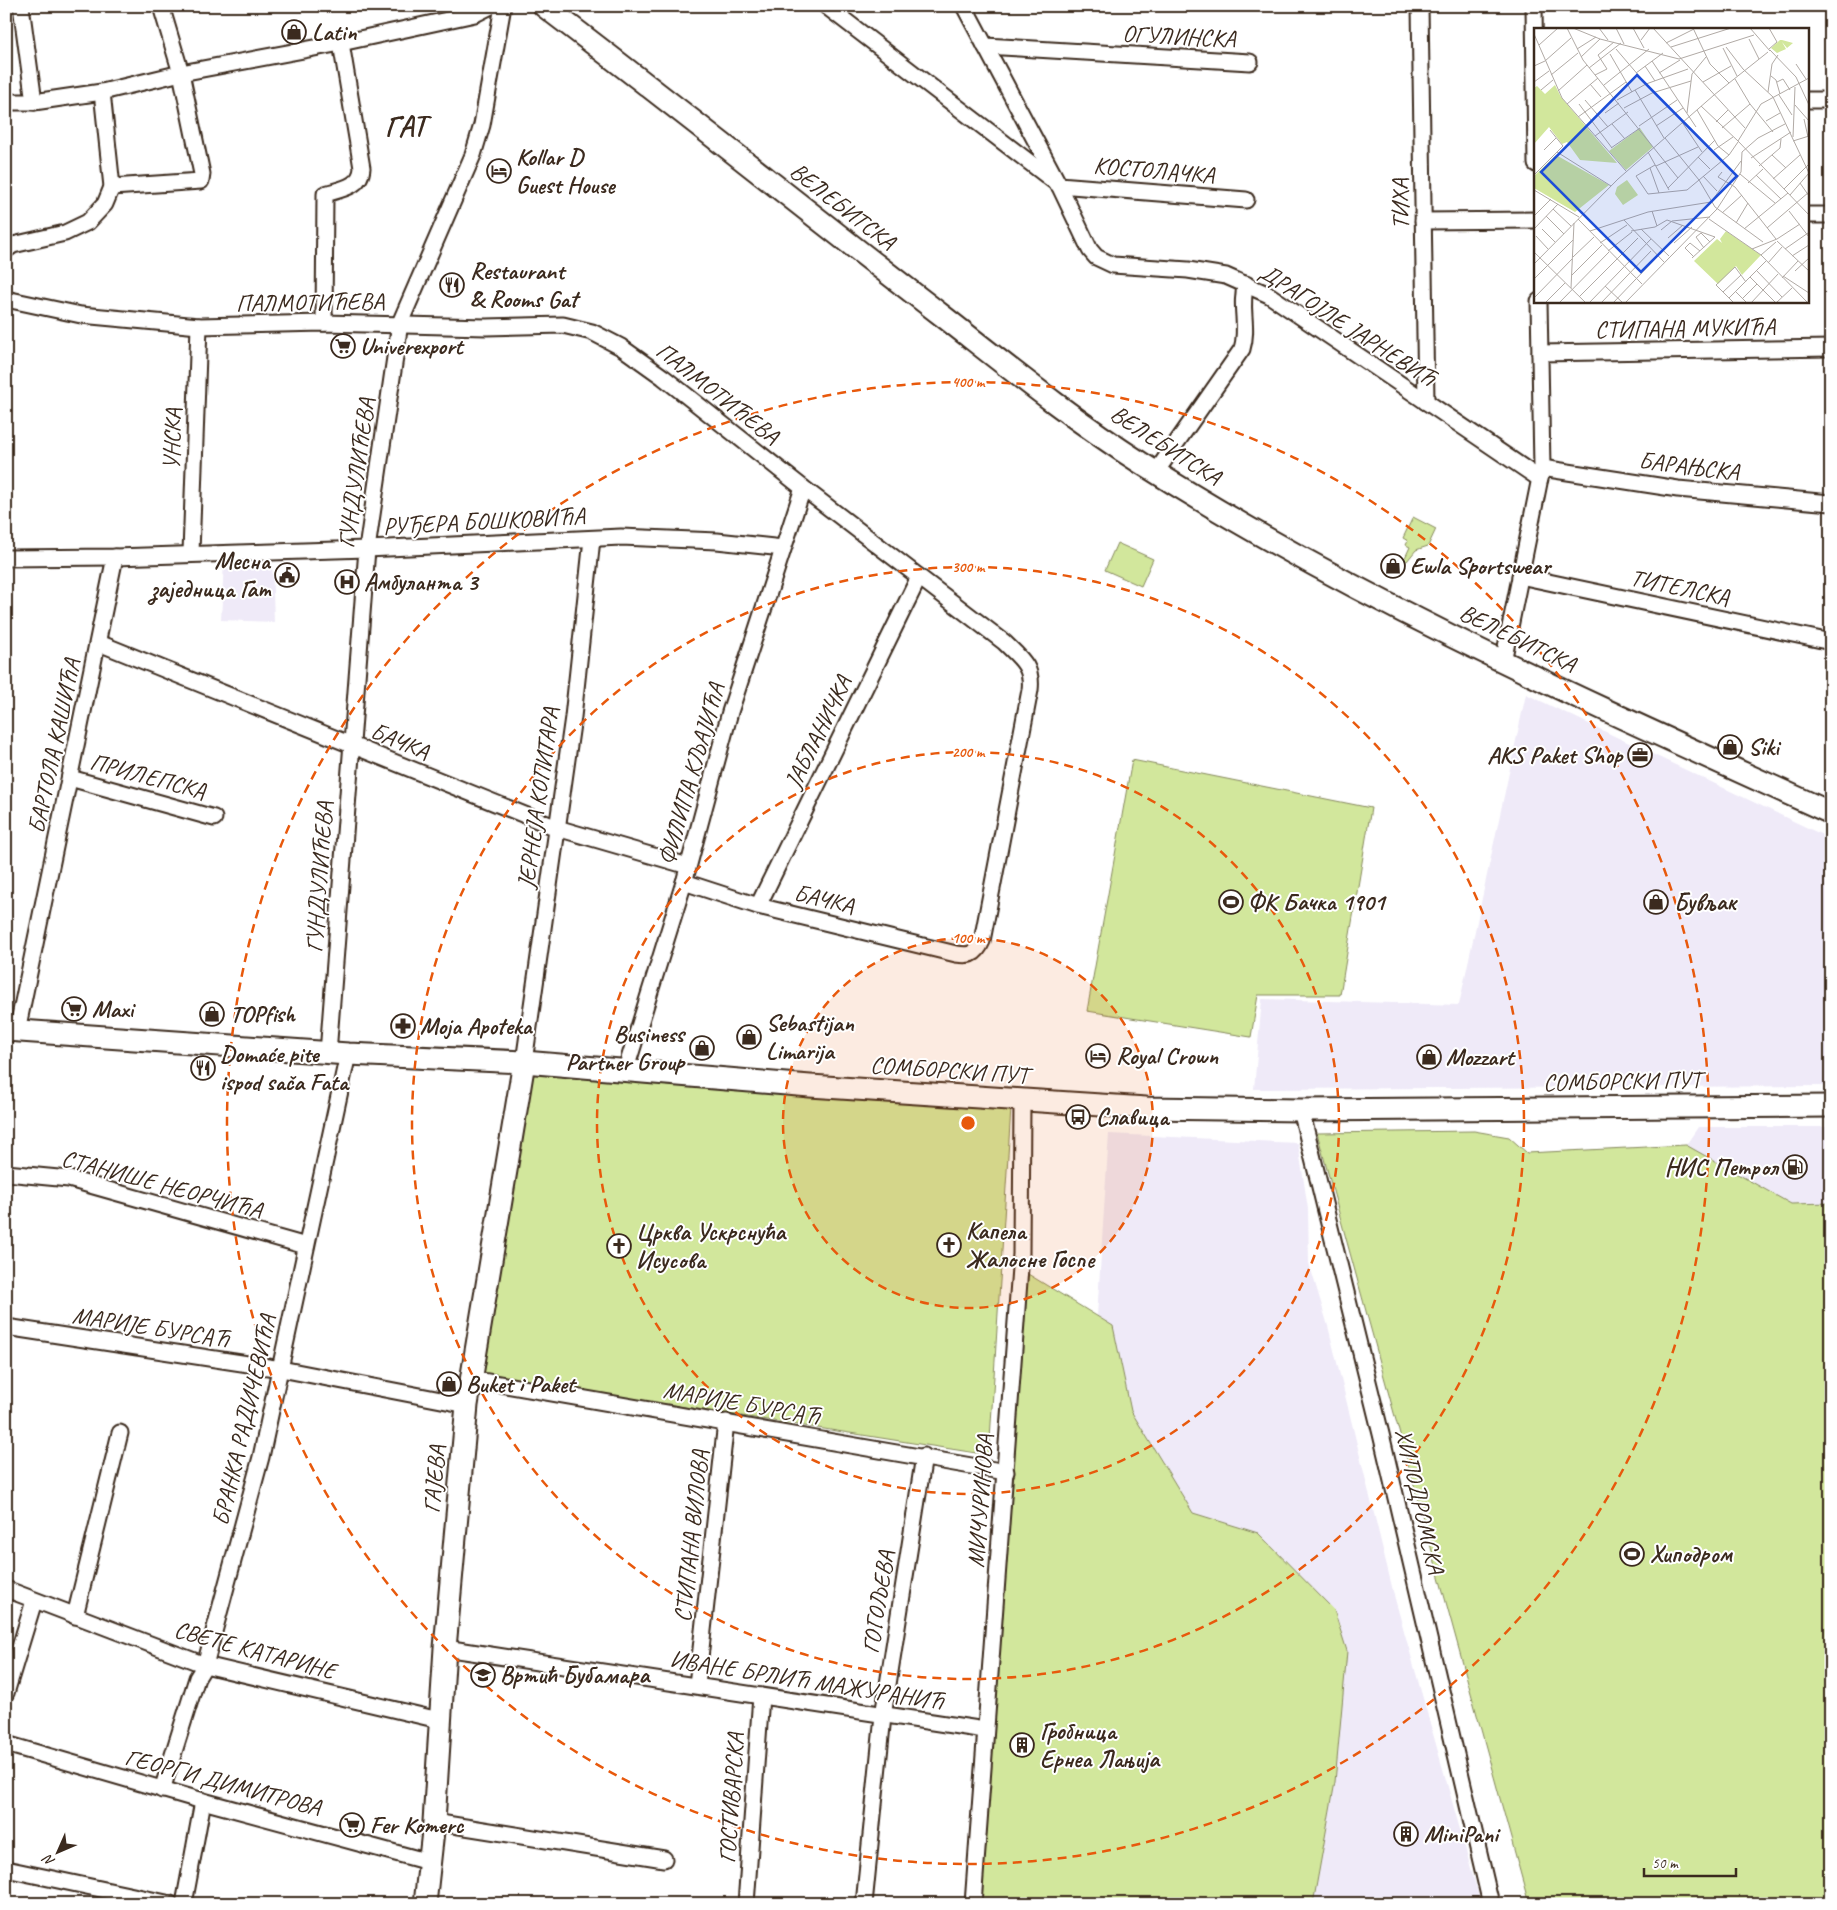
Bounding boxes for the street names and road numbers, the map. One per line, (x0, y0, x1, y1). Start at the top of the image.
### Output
street label: ОГУЛИНСКА (1122, 18, 1237, 54)
street label: КОСТОЛАЧКА (1093, 150, 1216, 190)
street label: ВЕЛЕБИТСКА (784, 156, 902, 257)
street label: ТИХА (1385, 177, 1415, 230)
street label: ДРАГОЈЛЕ ЈАРНЕВИЋ (1254, 257, 1443, 394)
street label: ПАЛМОТИЋЕВА (236, 286, 385, 318)
street label: СТИПАНА МУКИЋА (1595, 311, 1776, 345)
street label: ПАЛМОТИЋЕВА (650, 335, 786, 451)
street label: ГУНДУЛИЋЕВА (331, 395, 381, 550)
street label: ВЕЛЕБИТСКА (1105, 398, 1228, 492)
street label: УНСКА (156, 407, 188, 470)
street label: БАРАЊСКА (1637, 445, 1742, 487)
street label: РУЂЕРА БОШКОВИЋА (382, 501, 587, 541)
street label: ТИТЕЛСКА (1628, 562, 1733, 612)
street label: ВЕЛЕБИТСКА (1455, 597, 1582, 679)
street label: БАРТОЛА КАШИЋА (21, 655, 87, 836)
street label: ЈАБЛАНИЧКА (778, 670, 858, 794)
street label: ФИЛИПА КЉАЈИЋА (651, 679, 731, 868)
street label: ЈЕРНЕЈА КОПИТАРА (510, 705, 566, 891)
street label: БАЧКА (366, 716, 435, 767)
street label: ПРИЛЕПСКА (87, 746, 210, 806)
street label: ГУНДУЛИЋЕВА (299, 800, 339, 953)
street label: БАЧКА (791, 878, 858, 921)
street label: СОМБОРСКИ ПУТ (869, 1050, 1035, 1091)
street label: СОМБОРСКИ ПУТ (1543, 1065, 1707, 1097)
street label: СТАНИШЕ НЕОРЧИЋА (58, 1143, 267, 1225)
street label: МАРИЈЕ БУРСАЋ (70, 1300, 233, 1354)
street label: БРАНКА РАДИЧЕВИЋА (205, 1311, 283, 1528)
street label: МАРИЈЕ БУРСАЋ (661, 1374, 824, 1432)
street label: ХИПОДРОМСКА (1389, 1425, 1451, 1577)
street label: МИЧУРИНОВА (960, 1433, 1000, 1568)
street label: ГАЈЕВА (416, 1443, 452, 1514)
street label: СТИПАНА ВИЛОВА (667, 1448, 715, 1624)
street label: ГОГОЉЕВА (855, 1548, 901, 1655)
street label: СВЕТЕ КАТАРИНЕ (171, 1614, 342, 1687)
street label: ИВАНЕ БРЛИЋ МАЖУРАНИЋ (668, 1644, 948, 1717)
street label: ГОСТИВАРСКА (711, 1731, 751, 1864)
street label: ГЕОРГИ ДИМИТРОВА (122, 1741, 325, 1823)

